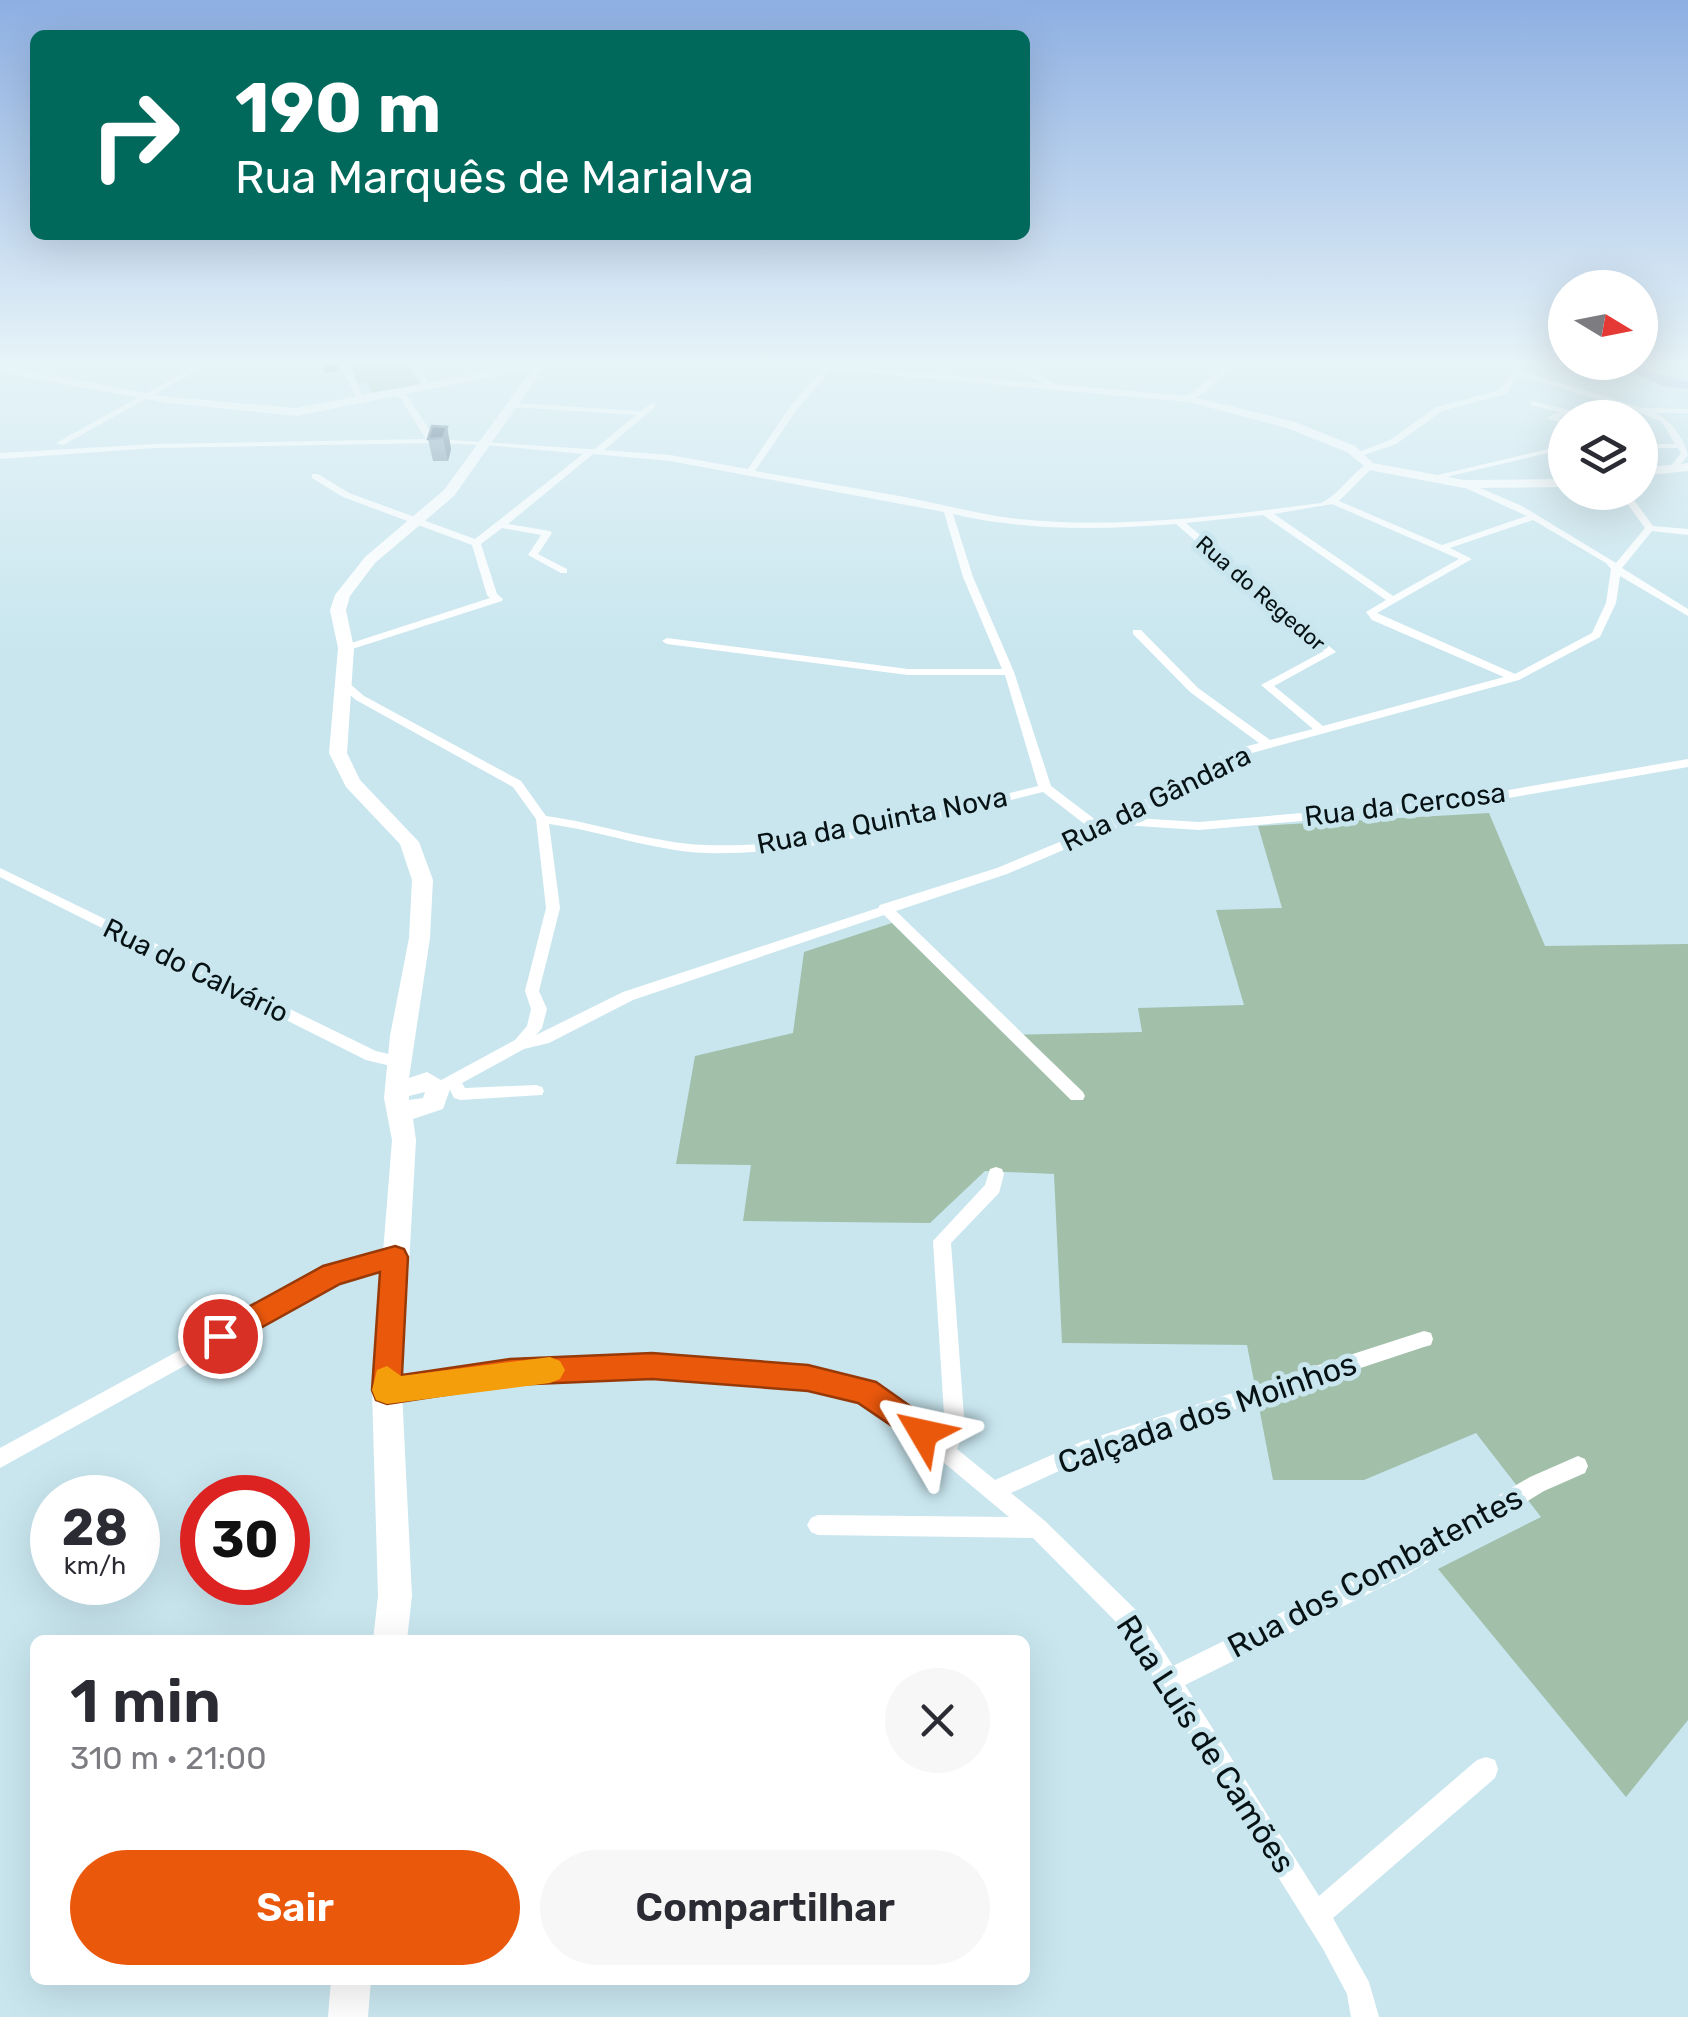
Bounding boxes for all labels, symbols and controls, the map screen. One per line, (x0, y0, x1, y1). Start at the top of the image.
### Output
text: 190 m (235, 67, 441, 150)
icon: right (70, 70, 200, 200)
text: Rua Marquês de Marialva (235, 151, 754, 204)
north arrow (1548, 270, 1658, 380)
map controls (1548, 270, 1658, 510)
button: layers (1548, 400, 1658, 510)
street label: Rua do Regedor (1191, 530, 1331, 657)
street label: Rua da Gândara (1056, 738, 1256, 858)
street label: Rua da Cercosa (1303, 776, 1508, 833)
street label: Rua da Quinta Nova (754, 780, 1010, 861)
street label: Rua do Calvário (98, 911, 294, 1030)
pin (178, 1294, 263, 1379)
icon: arrive (193, 1309, 248, 1364)
street label: Calçada dos Moinhos (1053, 1344, 1361, 1482)
position arrow (871, 1381, 975, 1485)
speed limit sign: 30 (180, 1475, 310, 1605)
street label: Rua dos Combatentes (1221, 1478, 1529, 1666)
text: 28 (62, 1498, 128, 1558)
text: km/h (64, 1551, 126, 1580)
street label: Rua Luís de Camões (1109, 1608, 1303, 1880)
text: 1 min (70, 1666, 221, 1737)
button: close (885, 1668, 990, 1773)
text: 310 m · 21:00 (70, 1739, 267, 1777)
button: Sair (70, 1850, 520, 1965)
button: Compartilhar (540, 1850, 990, 1965)

